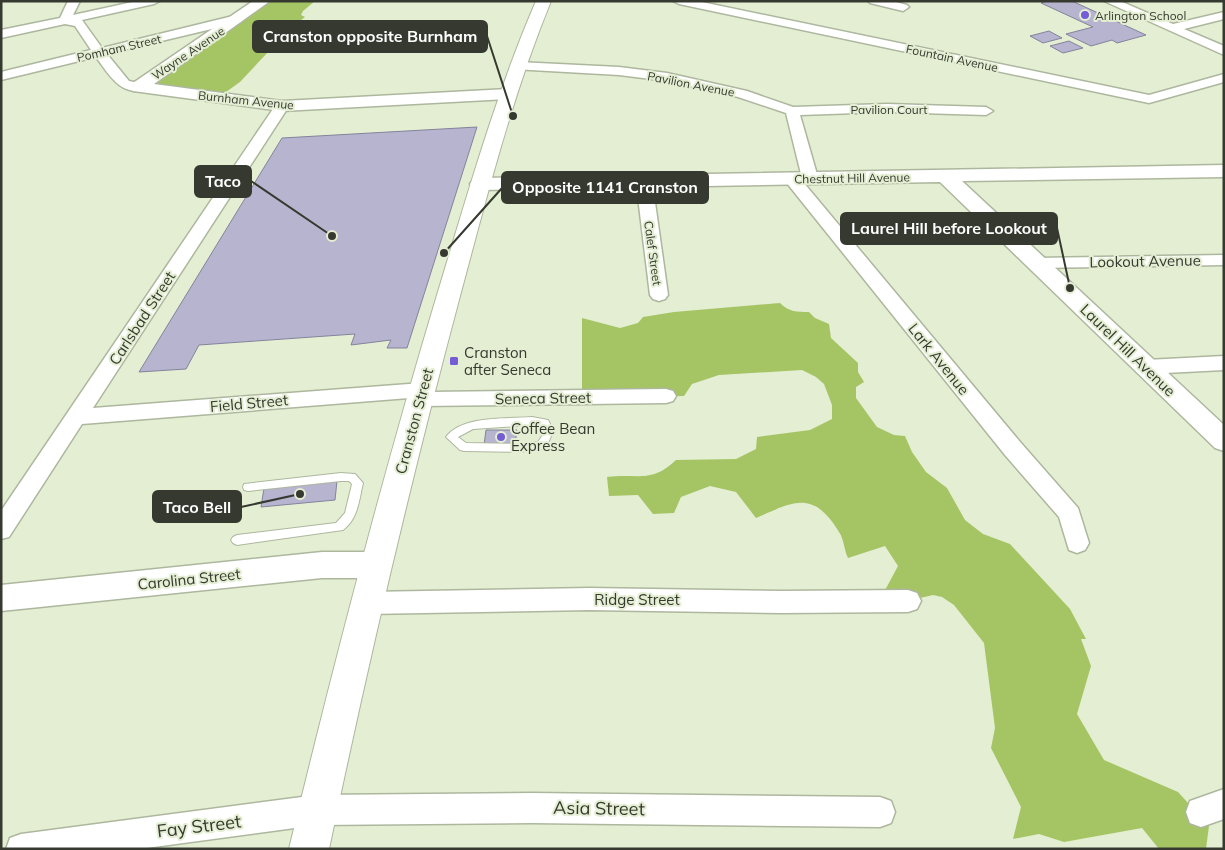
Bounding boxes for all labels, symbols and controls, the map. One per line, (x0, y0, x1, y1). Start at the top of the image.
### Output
place label: Arlington School (1095, 8, 1186, 23)
marker: Arlington School (1079, 9, 1091, 21)
callout: Cranston opposite Burnham (253, 21, 487, 52)
street label: Wayne Avenue (149, 23, 227, 83)
text: Cranston opposite Burnham (263, 26, 477, 46)
street label: Pomham Street (75, 31, 163, 65)
street label: Fountain Avenue (905, 41, 999, 75)
street label: Pavilion Avenue (646, 68, 736, 100)
street label: Burnham Avenue (197, 88, 295, 112)
street label: Pavilion Court (850, 102, 928, 117)
callout: Taco (195, 166, 251, 197)
street label: Chestnut Hill Avenue (794, 169, 910, 187)
text: Taco (205, 171, 241, 191)
callout: Opposite 1141 Cranston (502, 172, 708, 203)
text: Opposite 1141 Cranston (512, 177, 698, 197)
callout: Laurel Hill before Lookout (841, 213, 1057, 244)
text: Laurel Hill before Lookout (851, 218, 1047, 238)
street label: Calef Street (641, 220, 665, 286)
street label: Lookout Avenue (1089, 251, 1201, 271)
street label: Carlsbad Street (105, 268, 179, 368)
street label: Laurel Hill Avenue (1076, 300, 1180, 400)
street label: Lark Avenue (904, 319, 974, 399)
place label: Cranston after Seneca (464, 343, 551, 379)
marker: Cranston after Seneca (448, 355, 460, 367)
street label: Cranston Street (391, 366, 437, 476)
street label: Seneca Street (495, 388, 591, 408)
street label: Field Street (209, 390, 289, 416)
place label: Coffee Bean Express (511, 419, 595, 455)
marker: Coffee Bean Express (495, 431, 507, 443)
callout: Taco Bell (153, 491, 241, 522)
text: Taco Bell (163, 497, 231, 517)
street label: Carolina Street (137, 564, 241, 594)
street label: Ridge Street (594, 590, 680, 609)
street label: Asia Street (553, 796, 645, 820)
street label: Fay Street (156, 809, 242, 843)

